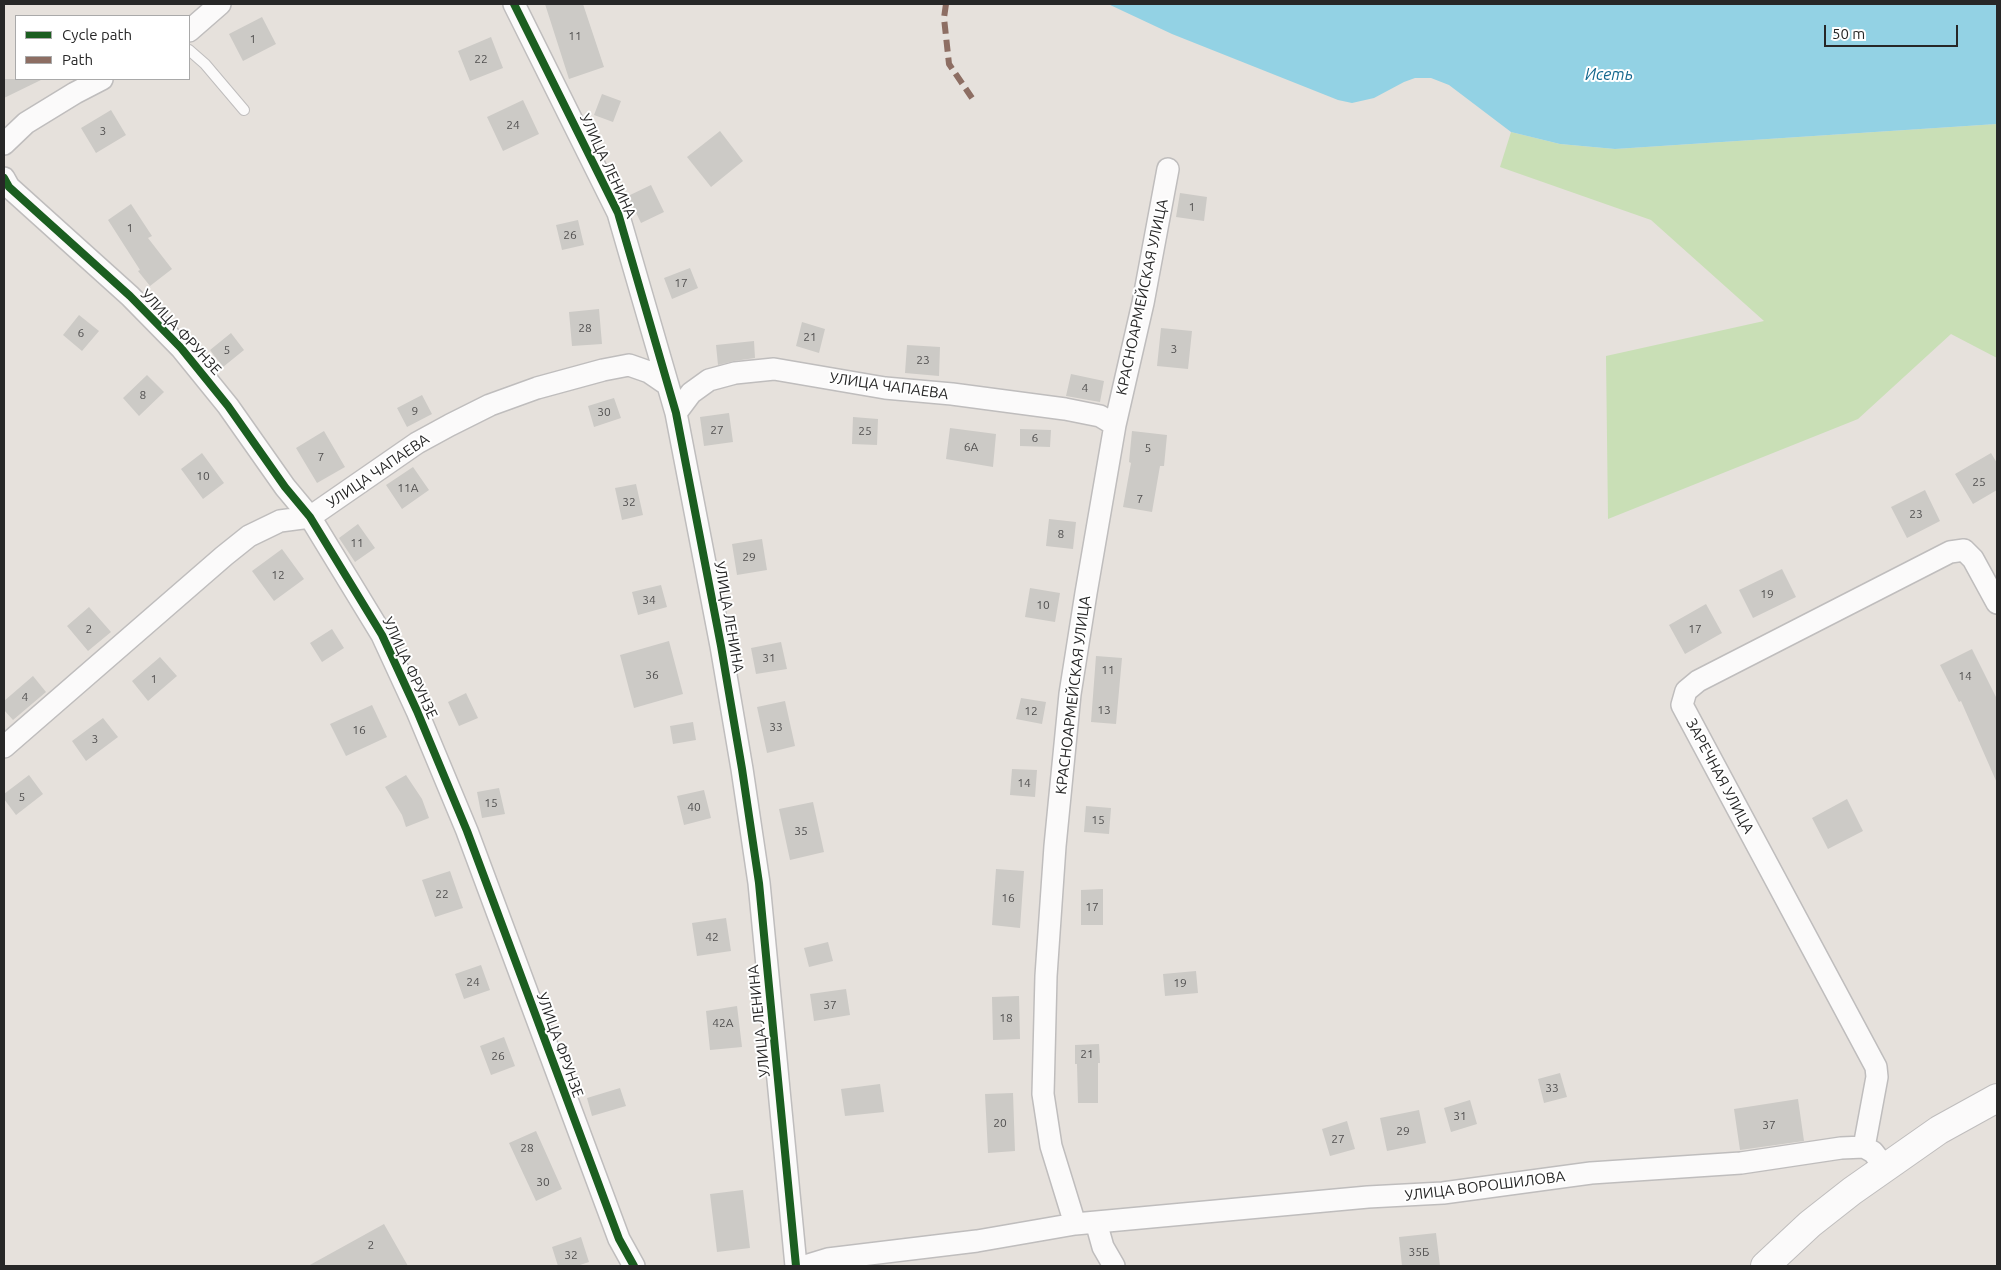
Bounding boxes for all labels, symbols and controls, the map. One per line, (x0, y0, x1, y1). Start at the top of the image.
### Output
legend (15, 15, 190, 80)
scale bar (1826, 15, 1960, 47)
text: 50 m (1832, 25, 1865, 42)
text: Cycle path (62, 26, 132, 43)
house number: 11 (568, 29, 582, 43)
house number: 1 (250, 32, 256, 46)
text: Path (62, 51, 93, 68)
house number: 22 (474, 52, 488, 66)
water label: Исеть (1585, 65, 1633, 85)
street label: УЛИЦА ЛЕНИНА (576, 111, 640, 221)
house number: 24 (506, 118, 520, 132)
house number: 3 (100, 124, 106, 138)
street label: КРАСНОАРМЕЙСКАЯ УЛИЦА (1112, 197, 1172, 397)
house number: 1 (1189, 200, 1195, 214)
house number: 1 (127, 221, 133, 235)
house number: 26 (563, 228, 577, 242)
house number: 17 (674, 276, 688, 290)
street label: УЛИЦА ФРУНЗЕ (137, 285, 225, 379)
house number: 28 (578, 321, 592, 335)
house number: 6 (78, 326, 84, 340)
house number: 21 (803, 330, 817, 344)
house number: 3 (1171, 342, 1177, 356)
house number: 5 (224, 343, 230, 357)
house number: 23 (916, 353, 930, 367)
street label: УЛИЦА ЧАПАЕВА (828, 369, 950, 403)
house number: 4 (1082, 381, 1088, 395)
house number: 8 (140, 388, 146, 402)
house number: 9 (412, 404, 418, 418)
house number: 30 (597, 405, 611, 419)
house number: 27 (710, 423, 724, 437)
house number: 25 (858, 424, 872, 438)
street label: УЛИЦА ЧАПАЕВА (323, 430, 433, 512)
house number: 6 (1032, 431, 1038, 445)
house number: 6А (964, 440, 978, 454)
house number: 5 (1145, 441, 1151, 455)
house number: 7 (318, 450, 324, 464)
house number: 10 (196, 469, 210, 483)
house number: 25 (1972, 475, 1986, 489)
house number: 11А (397, 481, 419, 495)
house number: 7 (1137, 492, 1143, 506)
house number: 32 (622, 495, 636, 509)
house number: 23 (1909, 507, 1923, 521)
house number: 8 (1058, 527, 1064, 541)
house number: 11 (350, 536, 364, 550)
house number: 29 (742, 550, 756, 564)
street label: УЛИЦА ЛЕНИНА (710, 560, 748, 674)
house number: 12 (271, 568, 285, 582)
house number: 19 (1760, 587, 1774, 601)
house number: 34 (642, 593, 656, 607)
street label: КРАСНОАРМЕЙСКАЯ УЛИЦА (1052, 595, 1094, 795)
house number: 10 (1036, 598, 1050, 612)
street label: УЛИЦА ФРУНЗЕ (378, 614, 442, 722)
house number: 2 (86, 622, 92, 636)
house number: 17 (1688, 622, 1702, 636)
house number: 31 (762, 651, 776, 665)
house number: 11 (1101, 663, 1115, 677)
house number: 36 (645, 668, 659, 682)
house number: 14 (1958, 669, 1972, 683)
house number: 1 (151, 672, 157, 686)
house number: 4 (22, 690, 28, 704)
house number: 13 (1097, 703, 1111, 717)
house number: 12 (1024, 704, 1038, 718)
street label: ЗАРЕЧНАЯ УЛИЦА (1682, 716, 1758, 836)
house number: 33 (769, 720, 783, 734)
house number: 16 (352, 723, 366, 737)
house number: 3 (92, 732, 98, 746)
house number: 14 (1017, 776, 1031, 790)
house number: 5 (19, 790, 25, 804)
house number: 15 (484, 796, 498, 810)
house number: 40 (687, 800, 701, 814)
house number: 15 (1091, 813, 1105, 827)
house number: 35 (794, 824, 808, 838)
house number: 22 (435, 887, 449, 901)
house number: 16 (1001, 891, 1015, 905)
house number: 17 (1085, 900, 1099, 914)
house number: 42 (705, 930, 719, 944)
street label: УЛИЦА ЛЕНИНА (744, 964, 774, 1078)
house number: 24 (466, 975, 480, 989)
house number: 19 (1173, 976, 1187, 990)
street label: УЛИЦА ФРУНЗЕ (533, 990, 587, 1100)
house number: 37 (823, 998, 837, 1012)
house number: 18 (999, 1011, 1013, 1025)
house number: 42А (712, 1016, 734, 1030)
house number: 21 (1080, 1047, 1094, 1061)
house number: 26 (491, 1049, 505, 1063)
house number: 33 (1545, 1081, 1559, 1095)
house number: 31 (1453, 1109, 1467, 1123)
house number: 20 (993, 1116, 1007, 1130)
house number: 37 (1762, 1118, 1776, 1132)
house number: 29 (1396, 1124, 1410, 1138)
house number: 27 (1331, 1132, 1345, 1146)
house number: 28 (520, 1141, 534, 1155)
street label: УЛИЦА ВОРОШИЛОВА (1404, 1167, 1566, 1205)
house number: 30 (536, 1175, 550, 1189)
house number: 2 (368, 1238, 374, 1252)
house number: 35Б (1409, 1245, 1429, 1259)
house number: 32 (564, 1248, 578, 1262)

